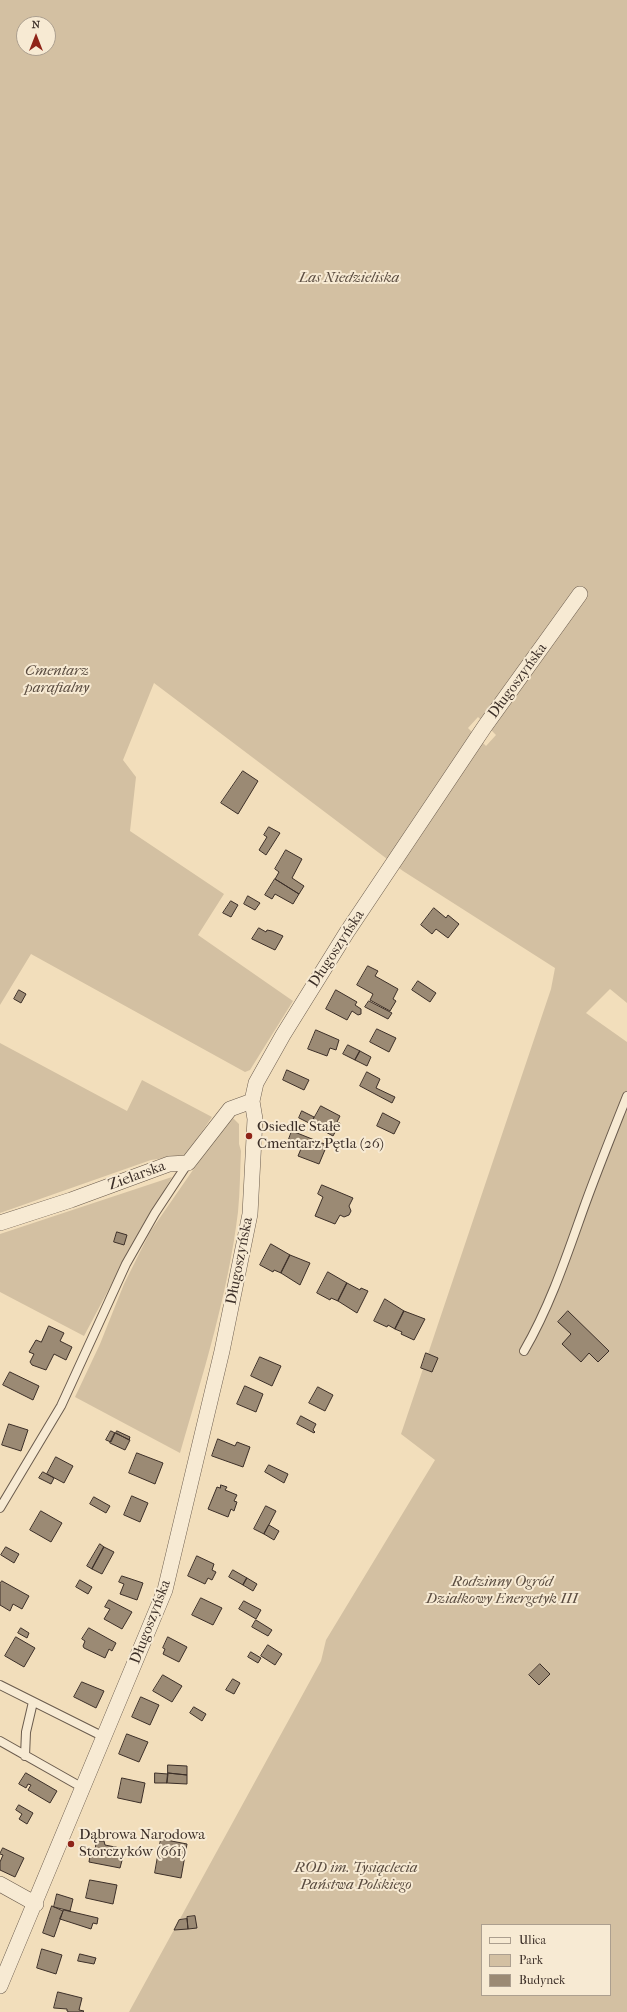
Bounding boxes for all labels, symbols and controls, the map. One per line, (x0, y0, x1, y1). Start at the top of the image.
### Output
north arrow (16, 16, 56, 56)
text: N (32, 18, 40, 31)
park label: Las Niedzieliska (299, 269, 399, 287)
street label: Długoszyńska (485, 640, 551, 722)
park label: Cmentarz parafialny (25, 662, 89, 697)
street label: Długoszyńska (305, 907, 369, 991)
place label: Osiedle Stałe Cmentarz Pętla (26) (257, 1118, 384, 1153)
marker: Osiedle Stałe Cmentarz Pętla (26) (244, 1131, 254, 1141)
street label: Zielarska (106, 1157, 168, 1195)
street label: Długoszyńska (223, 1216, 257, 1306)
park label: Rodzinny Ogród Działkowy Energetyk III (426, 1573, 578, 1608)
street label: Długoszyńska (127, 1577, 175, 1667)
place label: Dąbrowa Narodowa Storczyków (661) (79, 1826, 205, 1861)
marker: Dąbrowa Narodowa Storczyków (661) (66, 1839, 76, 1849)
park label: ROD im. Tysiąclecia Państwa Polskiego (294, 1859, 418, 1894)
legend (481, 1924, 611, 1996)
text: Ulica (519, 1933, 546, 1947)
text: Park (519, 1953, 543, 1967)
text: Budynek (519, 1973, 565, 1987)

